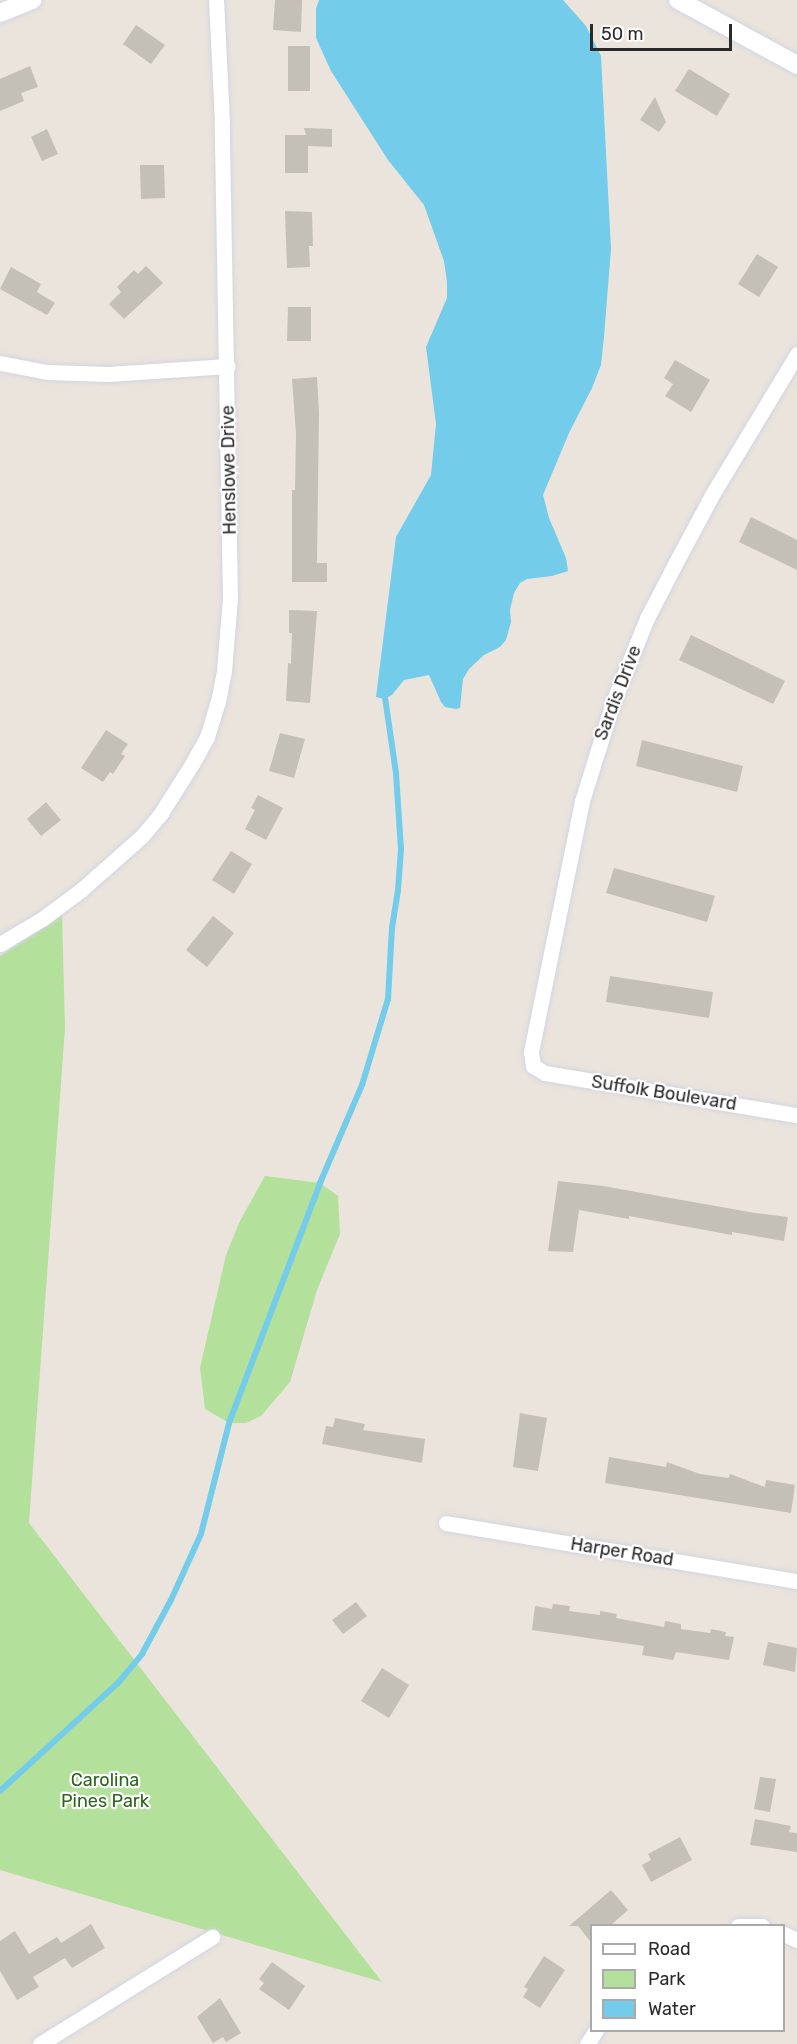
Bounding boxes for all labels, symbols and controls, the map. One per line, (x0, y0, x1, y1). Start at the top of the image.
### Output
scale bar (593, 12, 736, 50)
text: 50 m (601, 23, 644, 45)
street label: Henslowe Drive (217, 405, 241, 535)
street label: Sardis Drive (590, 643, 646, 743)
street label: Suffolk Boulevard (590, 1071, 738, 1115)
street label: Harper Road (569, 1533, 675, 1571)
park label: Carolina Pines Park (61, 1770, 149, 1812)
legend (590, 1924, 785, 2032)
text: Road (648, 1938, 691, 1960)
text: Park (648, 1968, 685, 1990)
text: Water (648, 1998, 696, 2020)

